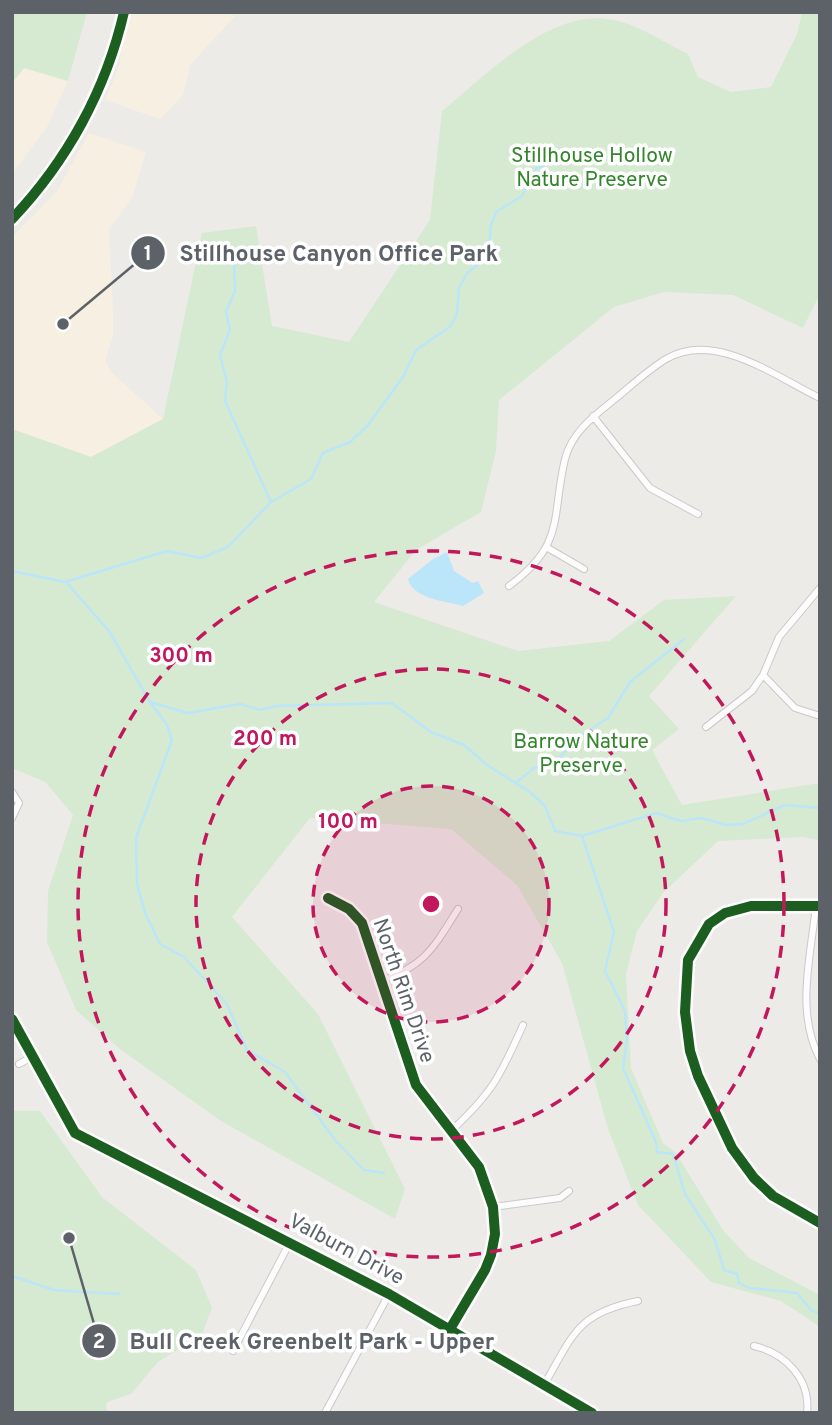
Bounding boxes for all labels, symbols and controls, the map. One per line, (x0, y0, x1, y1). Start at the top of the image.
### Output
park label: Stillhouse Hollow Nature Preserve (511, 143, 673, 194)
callout: Stillhouse Canyon Office Park (131, 231, 513, 275)
text: 1 (144, 241, 152, 268)
text: Stillhouse Canyon Office Park (180, 241, 499, 270)
text: 300 m (149, 643, 213, 670)
text: 200 m (233, 726, 297, 753)
park label: Barrow Nature Preserve (513, 729, 649, 780)
text: 100 m (318, 809, 378, 836)
centre of rings (419, 892, 443, 916)
street label: North Rim Drive (366, 915, 440, 1067)
street label: Valburn Drive (284, 1208, 408, 1292)
callout: Bull Creek Greenbelt Park - Upper (81, 1319, 509, 1363)
text: 2 (93, 1329, 105, 1356)
text: Bull Creek Greenbelt Park - Upper (130, 1329, 495, 1358)

